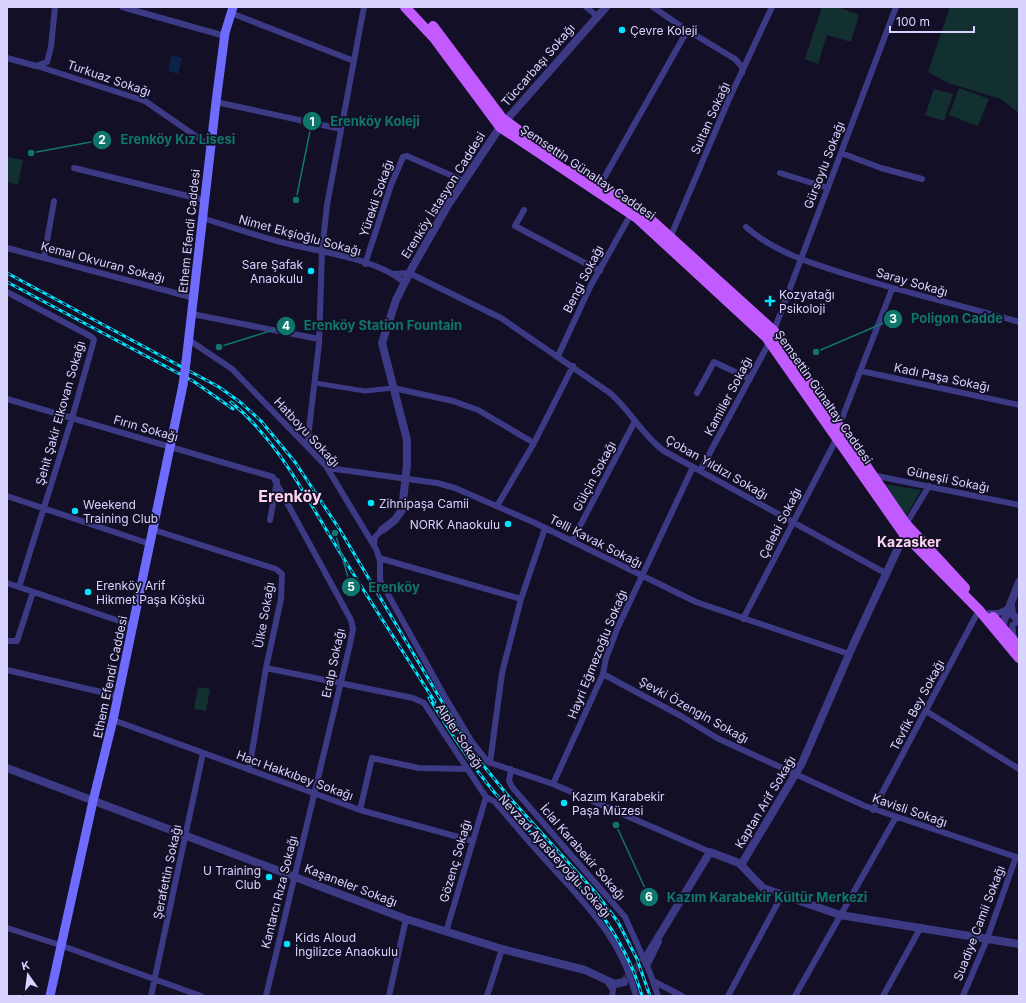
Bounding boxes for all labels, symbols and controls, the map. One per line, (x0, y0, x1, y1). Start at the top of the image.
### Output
scale bar (890, 8, 974, 34)
text: 100 m (896, 14, 930, 29)
street label: Tüccarbaşı Sokağı (498, 21, 578, 109)
place label: Çevre Koleji (630, 23, 698, 38)
marker: Çevre Koleji (617, 25, 627, 35)
street label: Turkuaz Sokağı (65, 57, 153, 99)
street label: Sultan Sokağı (687, 80, 733, 156)
callout: Erenköy Koleji (302, 109, 428, 134)
text: Erenköy Koleji (330, 113, 420, 129)
text: 1 (309, 114, 315, 129)
street label: Gürsoylu Sokağı (800, 119, 848, 211)
street label: Şemsettin Günaltay Caddesi (518, 121, 658, 223)
callout: Erenköy Kız Lisesi (92, 127, 243, 152)
street label: Erenköy İstasyon Caddesi (398, 129, 488, 261)
text: Erenköy Kız Lisesi (121, 131, 235, 147)
text: 2 (98, 132, 106, 147)
street label: Yürekli Sokağı (356, 158, 396, 238)
street label: Ethem Efendi Caddesi (175, 168, 203, 294)
street label: Nimet Ekşioğlu Sokağı (237, 211, 363, 259)
street label: Kemal Okvuran Sokağı (39, 238, 167, 286)
street label: Bengi Sokağı (560, 243, 606, 315)
place label: Sare Şafak Anaokulu (242, 257, 303, 286)
street label: Saray Sokağı (874, 265, 950, 299)
marker: Sare Şafak Anaokulu (306, 266, 316, 276)
place label: Kozyatağı Psikoloji (779, 287, 835, 316)
marker: Kozyatağı Psikoloji (764, 295, 776, 307)
callout: Poligon Cadde (883, 306, 1011, 331)
text: Poligon Cadde (911, 310, 1003, 326)
text: 3 (889, 311, 897, 326)
callout: Erenköy Station Fountain (276, 313, 470, 338)
text: Erenköy Station Fountain (304, 317, 462, 333)
text: 4 (282, 318, 290, 333)
street label: Şemsettin Günaltay Caddesi (772, 327, 876, 467)
street label: Şehit Şakir Elkovan Sokağı (32, 339, 88, 487)
street label: Kamiller Sokağı (701, 354, 755, 438)
street label: Kadı Paşa Sokağı (893, 360, 991, 394)
street label: Hatboyu Sokağı (271, 394, 343, 470)
street label: Fırın Sokağı (112, 412, 180, 444)
street label: Çoban Yıldızı Sokağı (663, 432, 771, 502)
street label: Gülçin Sokağı (569, 438, 619, 514)
street label: Güneşli Sokağı (905, 463, 991, 495)
street label: Çelebi Sokağı (756, 485, 804, 561)
district label: Erenköy (258, 486, 322, 506)
place label: Zihnipaşa Camii (379, 496, 469, 511)
place label: Weekend Training Club (83, 497, 158, 526)
marker: Zihnipaşa Camii (366, 498, 376, 508)
marker: Weekend Training Club (70, 506, 80, 516)
street label: Telli Kavak Sokağı (547, 511, 645, 571)
place label: NORK Anaokulu (410, 517, 500, 532)
marker: NORK Anaokulu (503, 519, 513, 529)
district label: Kazasker (877, 533, 941, 550)
callout: Erenköy (341, 575, 428, 600)
place label: Erenköy Arif Hikmet Paşa Köşkü (96, 578, 205, 607)
text: 5 (347, 579, 355, 594)
text: Erenköy (368, 579, 420, 595)
street label: Ülke Sokağı (251, 581, 277, 649)
marker: Erenköy Arif Hikmet Paşa Köşkü (83, 587, 93, 597)
street label: Hayri Eğmezoğlu Sokağı (564, 587, 630, 721)
street label: Ethem Efendi Caddesi (90, 614, 130, 739)
street label: Eralp Sokağı (318, 627, 348, 699)
street label: Tevfik Bey Sokağı (887, 657, 947, 753)
street label: Şevki Özengin Sokağı (637, 674, 751, 746)
street label: Alpler Sokağı (433, 701, 487, 771)
street label: Hacı Hakkıbey Sokağı (235, 747, 355, 803)
street label: Kaptan Arif Sokağı (731, 753, 799, 851)
place label: Kazım Karabekir Paşa Müzesi (572, 789, 665, 818)
street label: Kavisli Sokağı (871, 790, 949, 830)
street label: Nevzad Ayasbeyoğlu Sokağı (496, 791, 614, 921)
marker: Kazım Karabekir Paşa Müzesi (559, 798, 569, 808)
street label: İclal Karabekir Sokağı (537, 801, 629, 903)
street label: Gözenç Sokağı (436, 818, 474, 904)
street label: Şerafettin Sokağı (150, 823, 184, 921)
street label: Kantarcı Rıza Sokağı (258, 834, 300, 950)
street label: Kaşaneler Sokağı (302, 860, 400, 910)
place label: U Training Club (203, 863, 261, 892)
street label: Suadiye Camii Sokağı (950, 863, 1008, 983)
marker: U Training Club (264, 872, 274, 882)
callout: Kazım Karabekir Kültür Merkezi (639, 885, 876, 910)
text: 6 (645, 889, 653, 904)
text: Kazım Karabekir Kültür Merkezi (667, 889, 867, 905)
place label: Kids Aloud İngilizce Anaokulu (295, 930, 398, 959)
marker: Kids Aloud İngilizce Anaokulu (282, 939, 292, 949)
north arrow (8, 955, 48, 995)
text: K (20, 958, 31, 973)

